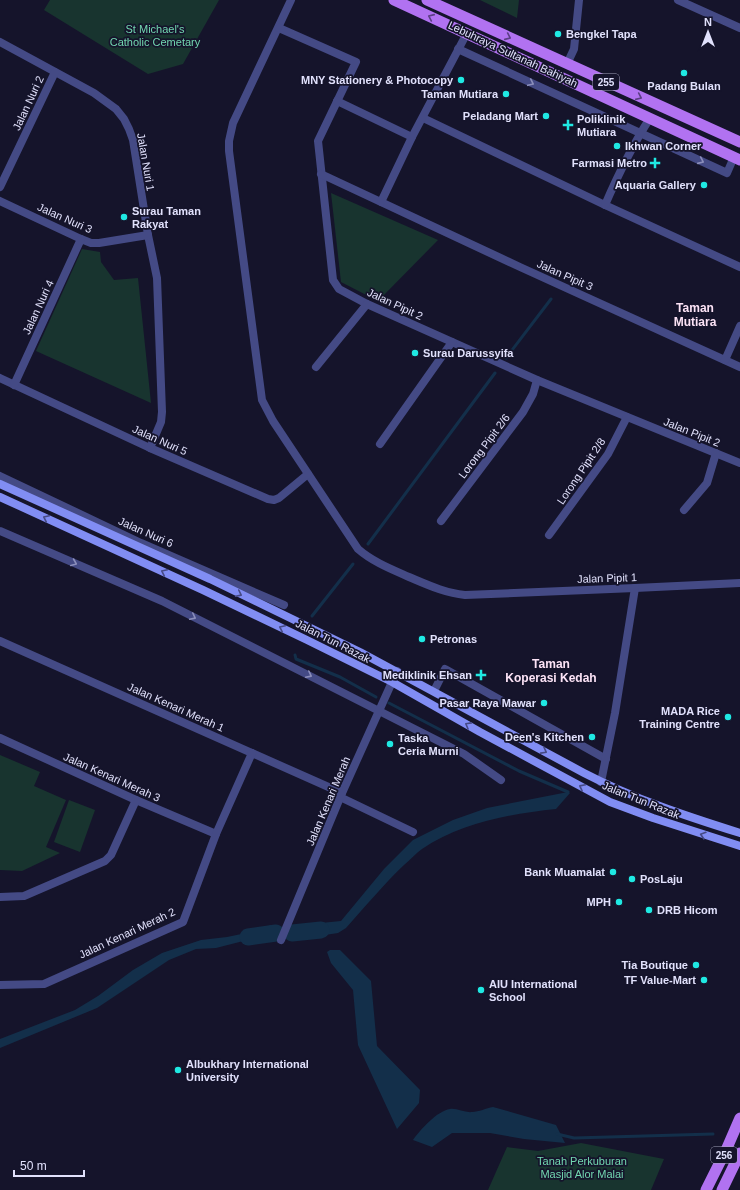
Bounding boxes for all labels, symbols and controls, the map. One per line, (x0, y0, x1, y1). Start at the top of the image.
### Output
north arrow (688, 12, 728, 52)
one-way arrow (428, 14, 436, 22)
text: N (704, 16, 712, 28)
street label: Lebuhraya Sultanah Bahiyah (446, 19, 580, 89)
park label: St Michael's Catholic Cemetary (110, 23, 201, 48)
place label: Bengkel Tapa (566, 28, 638, 40)
marker: Bengkel Tapa (553, 29, 563, 39)
one-way arrow (504, 32, 512, 40)
marker: Padang Bulan (679, 68, 689, 78)
street label: Jalan Nuri 2 (10, 74, 46, 132)
place label: MNY Stationery & Photocopy (301, 74, 454, 86)
road number: 255 (593, 74, 619, 90)
marker: MNY Stationery & Photocopy (456, 75, 466, 85)
one-way arrow (527, 78, 535, 86)
place label: Padang Bulan (647, 80, 721, 92)
place label: Taman Mutiara (421, 88, 499, 100)
marker: Taman Mutiara (501, 89, 511, 99)
one-way arrow (636, 92, 643, 100)
place label: Peladang Mart (463, 110, 538, 122)
marker: Peladang Mart (541, 111, 551, 121)
place label: Poliklinik Mutiara (577, 113, 626, 138)
marker: Poliklinik Mutiara (562, 119, 574, 131)
street label: Jalan Nuri 1 (135, 132, 157, 192)
place label: Ikhwan Corner (625, 140, 702, 152)
marker: Ikhwan Corner (612, 141, 622, 151)
one-way arrow (696, 156, 704, 164)
place label: Farmasi Metro (572, 157, 647, 169)
marker: Farmasi Metro (650, 158, 660, 168)
place label: Aquaria Gallery (615, 179, 697, 191)
marker: Aquaria Gallery (699, 180, 709, 190)
street label: Jalan Nuri 3 (36, 201, 94, 235)
place label: Surau Taman Rakyat (132, 205, 201, 230)
marker: Surau Taman Rakyat (119, 212, 129, 222)
street label: Jalan Pipit 3 (535, 257, 595, 293)
street label: Jalan Nuri 4 (20, 278, 56, 336)
street label: Jalan Pipit 2 (365, 286, 425, 322)
district label: Taman Mutiara (674, 301, 717, 329)
place label: Surau Darussyifa (423, 347, 514, 359)
marker: Surau Darussyifa (410, 348, 420, 358)
street label: Lorong Pipit 2/6 (456, 412, 512, 480)
street label: Jalan Pipit 2 (662, 415, 722, 449)
street label: Jalan Nuri 5 (131, 423, 189, 457)
street label: Lorong Pipit 2/8 (554, 436, 608, 506)
one-way arrow (42, 515, 49, 523)
street label: Jalan Nuri 6 (117, 515, 175, 549)
one-way arrow (70, 558, 78, 566)
one-way arrow (161, 569, 168, 577)
street label: Jalan Pipit 1 (577, 571, 637, 585)
one-way arrow (235, 589, 242, 597)
one-way arrow (188, 612, 196, 619)
street label: Jalan Tun Razak (294, 617, 373, 665)
one-way arrow (278, 624, 285, 632)
place label: Petronas (430, 633, 477, 645)
marker: Petronas (417, 634, 427, 644)
district label: Taman Koperasi Kedah (505, 657, 597, 685)
place label: Mediklinik Ehsan (383, 669, 472, 681)
marker: Mediklinik Ehsan (475, 669, 487, 681)
one-way arrow (305, 670, 312, 678)
street label: Jalan Kenari Merah 1 (126, 680, 226, 734)
place label: Pasar Raya Mawar (439, 697, 537, 709)
marker: Pasar Raya Mawar (539, 698, 549, 708)
place label: MADA Rice Training Centre (639, 705, 720, 730)
marker: MADA Rice Training Centre (723, 712, 733, 722)
one-way arrow (465, 722, 472, 729)
place label: Deen's Kitchen (505, 731, 584, 743)
place label: Taska Ceria Murni (398, 732, 459, 757)
marker: Deen's Kitchen (587, 732, 597, 742)
marker: Taska Ceria Murni (385, 739, 395, 749)
one-way arrow (540, 747, 548, 754)
street label: Jalan Kenari Merah 3 (62, 750, 162, 804)
street label: Jalan Kenari Merah (304, 755, 352, 847)
street label: Jalan Tun Razak (601, 779, 682, 821)
one-way arrow (579, 784, 586, 792)
one-way arrow (699, 831, 706, 840)
place label: Bank Muamalat (524, 866, 605, 878)
marker: Bank Muamalat (608, 867, 618, 877)
place label: PosLaju (640, 873, 683, 885)
marker: PosLaju (627, 874, 637, 884)
place label: MPH (587, 896, 611, 908)
marker: MPH (614, 897, 624, 907)
place label: DRB Hicom (657, 904, 718, 916)
street label: Jalan Kenari Merah 2 (77, 905, 177, 961)
marker: DRB Hicom (644, 905, 654, 915)
place label: Tia Boutique (622, 959, 688, 971)
marker: Tia Boutique (691, 960, 701, 970)
place label: TF Value-Mart (624, 974, 696, 986)
marker: TF Value-Mart (699, 975, 709, 985)
place label: AIU International School (489, 978, 577, 1003)
marker: AIU International School (476, 985, 486, 995)
place label: Albukhary International University (186, 1058, 309, 1083)
marker: Albukhary International University (173, 1065, 183, 1075)
road number: 256 (711, 1147, 737, 1163)
scale bar (14, 1152, 84, 1178)
park label: Tanah Perkuburan Masjid Alor Malai (537, 1155, 627, 1180)
text: 50 m (20, 1159, 47, 1173)

